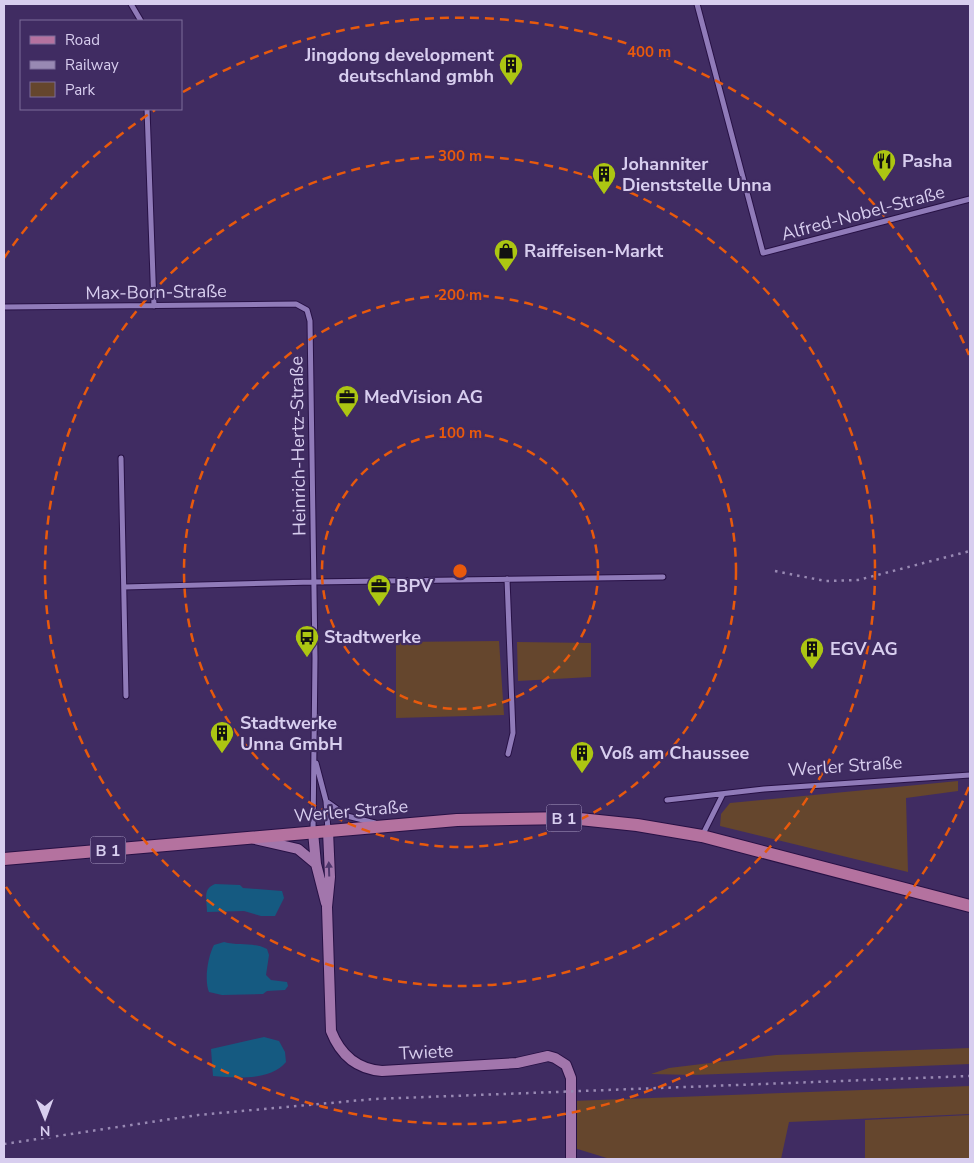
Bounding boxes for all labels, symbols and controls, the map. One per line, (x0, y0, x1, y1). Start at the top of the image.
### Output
legend (20, 20, 182, 110)
text: Road (65, 30, 100, 50)
text: 400 m (627, 42, 671, 62)
place label: Jingdong development deutschland gmbh (304, 43, 494, 88)
building icon: Jingdong development deutschland gmbh (498, 52, 524, 86)
text: Railway (65, 55, 119, 75)
text: Park (65, 80, 95, 100)
text: 300 m (438, 146, 482, 166)
restaurant icon: Pasha (871, 148, 897, 182)
place label: Pasha (902, 149, 952, 173)
place label: Johanniter Dienststelle Unna (621, 152, 772, 197)
building icon: Johanniter Dienststelle Unna (591, 161, 617, 195)
street label: Alfred-Nobel-Straße (779, 180, 947, 246)
shop icon: Raiffeisen-Markt (493, 238, 519, 272)
place label: Raiffeisen-Markt (524, 239, 663, 263)
street label: Max-Born-Straße (85, 279, 227, 305)
text: 200 m (438, 285, 482, 305)
street label: Heinrich-Hertz-Straße (284, 356, 312, 536)
office icon: MedVision AG (334, 384, 360, 418)
place label: MedVision AG (364, 385, 483, 409)
text: 100 m (438, 423, 482, 443)
centre of rings (451, 562, 469, 580)
office icon: BPV (366, 573, 392, 607)
place label: BPV (396, 574, 434, 598)
bus stop icon: Stadtwerke (294, 624, 320, 658)
place label: Stadtwerke (324, 625, 421, 649)
building icon: EGV AG (799, 636, 825, 670)
place label: EGV AG (830, 637, 898, 661)
place label: Stadtwerke Unna GmbH (240, 711, 343, 756)
building icon: Stadtwerke Unna GmbH (209, 720, 235, 754)
building icon: Voß am Chaussee (569, 740, 595, 774)
place label: Voß am Chaussee (599, 741, 750, 765)
street label: Werler Straße (787, 750, 903, 782)
street label: Werler Straße (293, 794, 409, 828)
road number: B 1 (546, 804, 582, 831)
road number: B 1 (90, 836, 126, 864)
one-way arrow (325, 861, 333, 877)
street label: Twiete (398, 1039, 454, 1065)
north arrow (20, 1093, 70, 1143)
text: N (40, 1121, 51, 1140)

